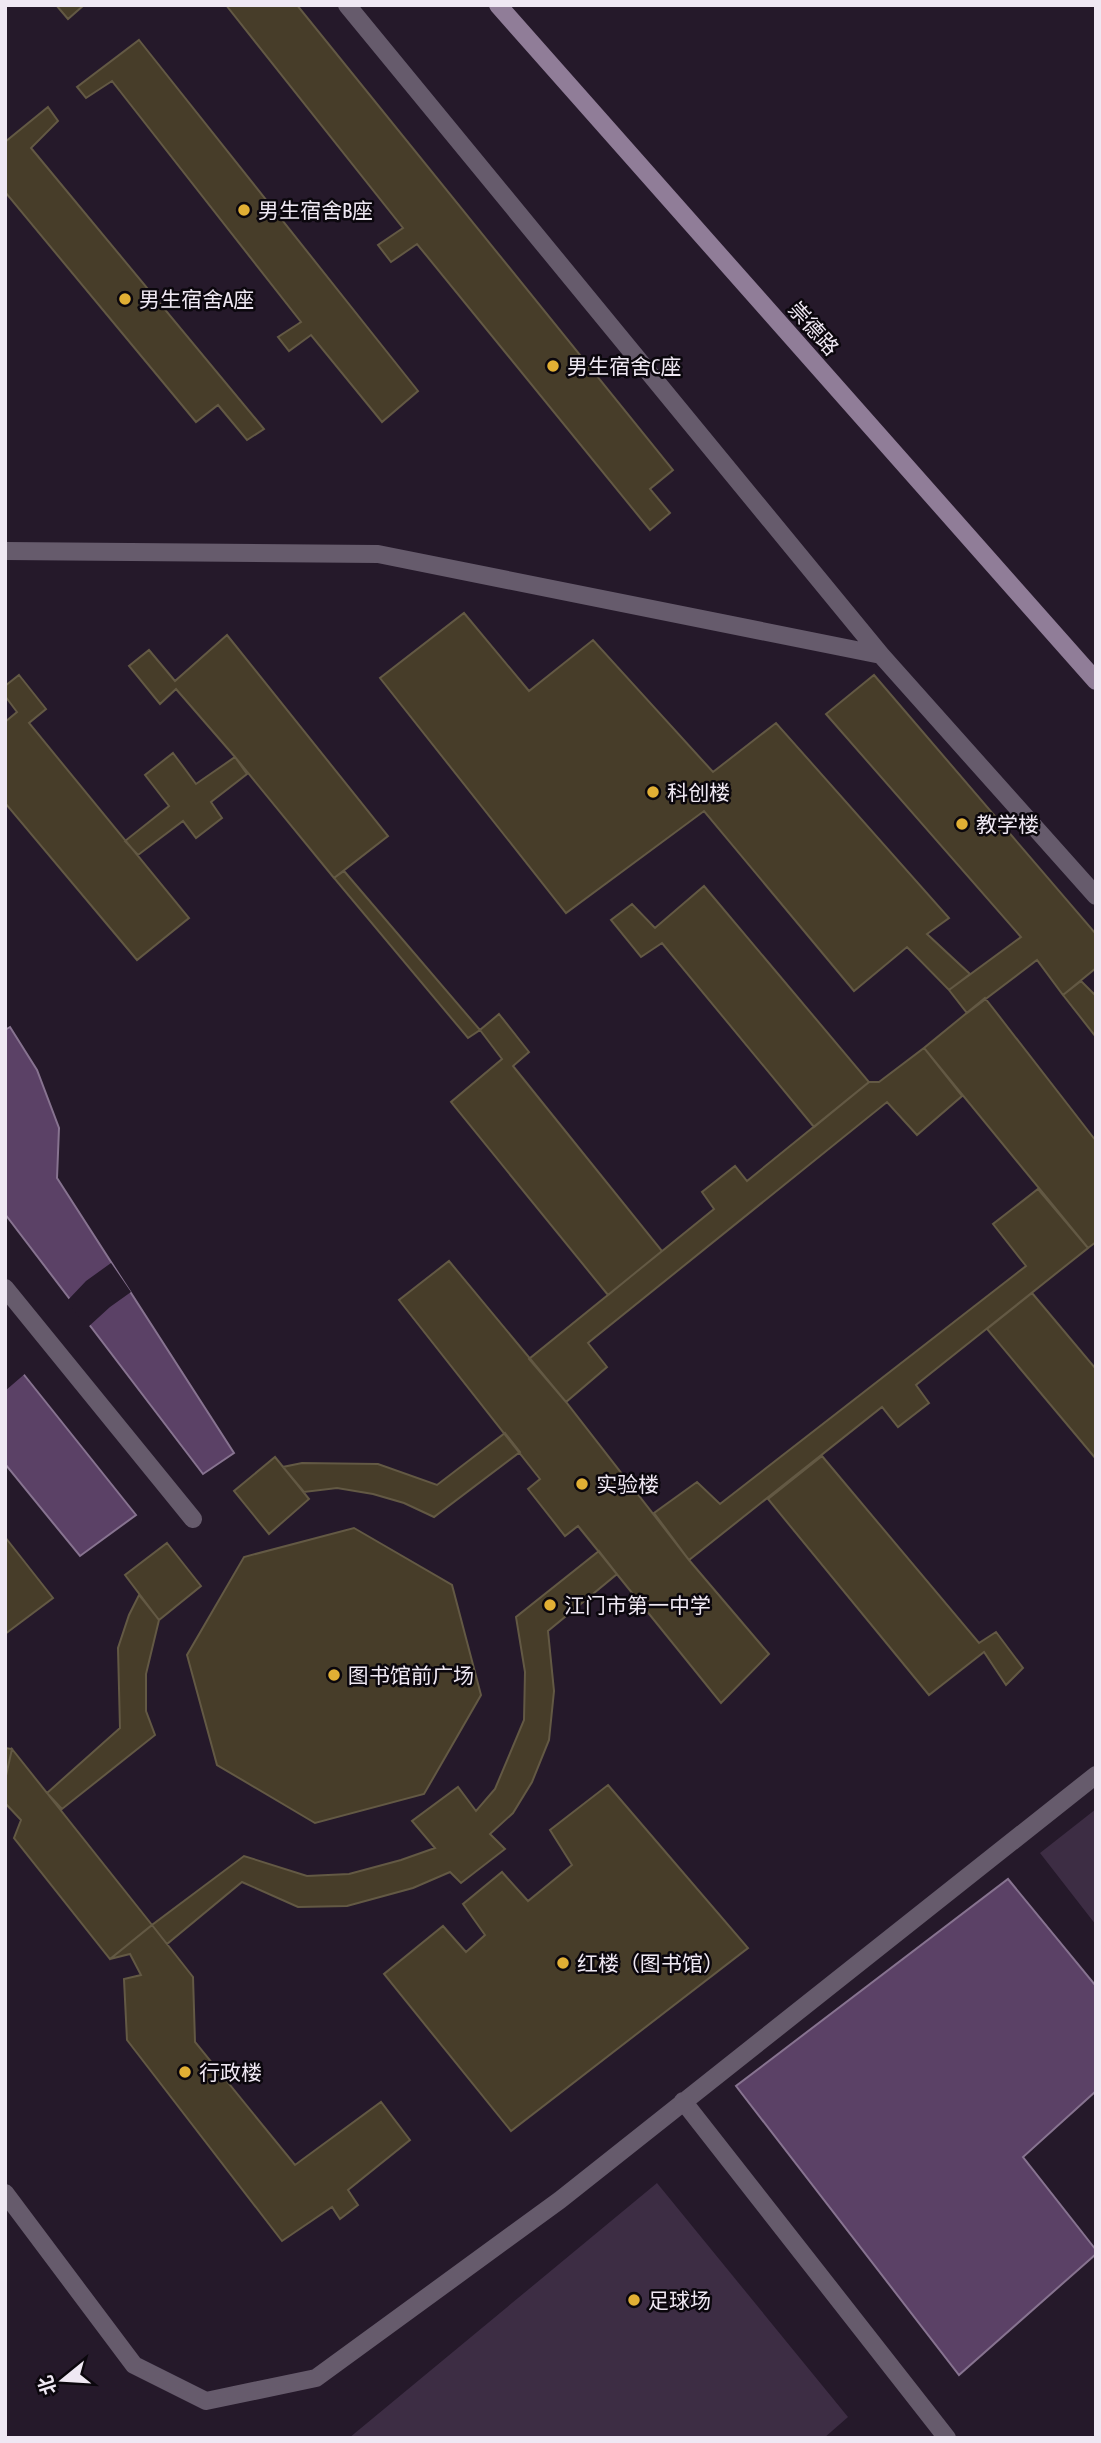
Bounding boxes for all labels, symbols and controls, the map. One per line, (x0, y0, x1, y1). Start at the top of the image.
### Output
place label: 男生宿舍B座 (258, 198, 373, 222)
marker: 男生宿舍B座 (236, 202, 252, 218)
place label: 男生宿舍A座 (139, 287, 254, 311)
marker: 男生宿舍A座 (117, 291, 133, 307)
street label: 崇德路 (784, 297, 844, 359)
place label: 男生宿舍C座 (567, 354, 681, 378)
marker: 男生宿舍C座 (545, 358, 561, 374)
place label: 科创楼 (667, 780, 730, 804)
marker: 科创楼 (645, 784, 661, 800)
place label: 教学楼 (976, 812, 1039, 836)
marker: 教学楼 (954, 816, 970, 832)
place label: 实验楼 (596, 1472, 659, 1496)
marker: 实验楼 (574, 1476, 590, 1492)
place label: 江门市第一中学 (564, 1593, 711, 1617)
marker: 江门市第一中学 (542, 1597, 558, 1613)
place label: 图书馆前广场 (348, 1663, 474, 1687)
marker: 图书馆前广场 (326, 1667, 342, 1683)
place label: 红楼（图书馆） (577, 1951, 724, 1975)
marker: 红楼（图书馆） (555, 1955, 571, 1971)
place label: 行政楼 (199, 2060, 262, 2084)
marker: 行政楼 (177, 2064, 193, 2080)
place label: 足球场 (648, 2288, 711, 2312)
marker: 足球场 (626, 2292, 642, 2308)
north arrow (28, 2345, 98, 2415)
text: 北 (33, 2373, 60, 2398)

